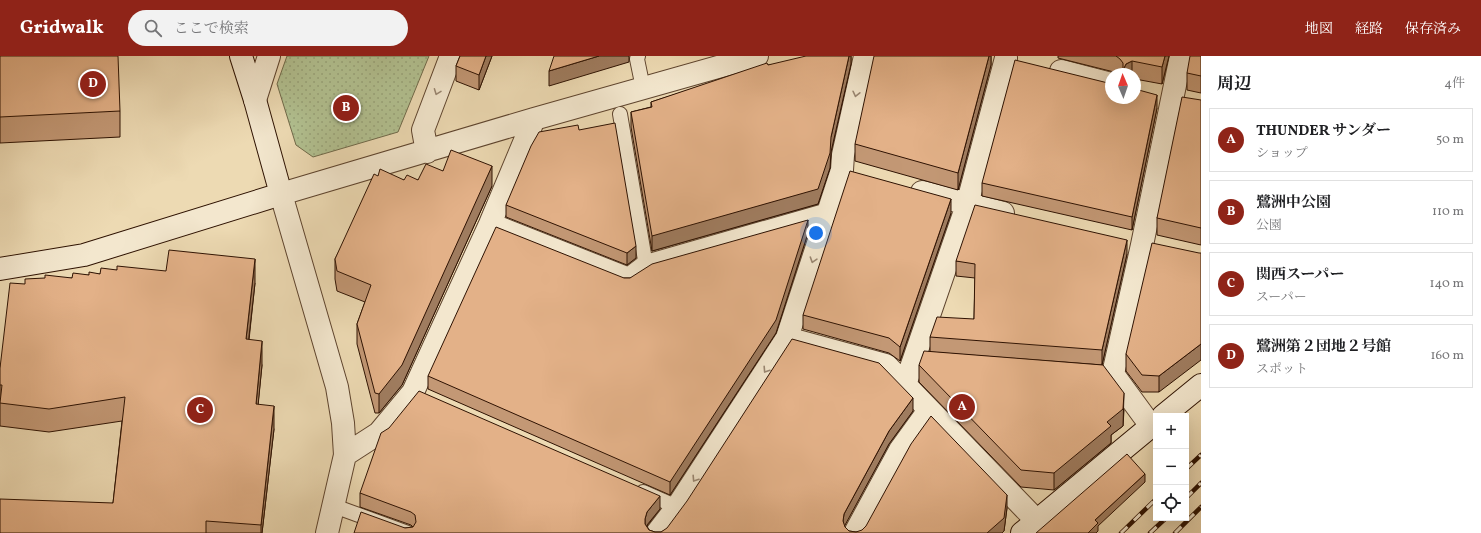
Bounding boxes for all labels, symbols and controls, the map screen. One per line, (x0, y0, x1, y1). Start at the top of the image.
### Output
search box (128, 10, 408, 46)
text: Gridwalk (20, 15, 104, 41)
icon: search (142, 17, 164, 39)
text: ここで検索 (174, 19, 249, 40)
text: 地図 (1305, 20, 1333, 39)
text: 経路 (1355, 20, 1383, 39)
text: 保存済み (1405, 20, 1461, 39)
north arrow (1105, 68, 1141, 104)
pin: D (80, 69, 106, 99)
text: 周辺 (1217, 73, 1251, 96)
text: 4件 (1444, 75, 1465, 93)
one-way arrow (434, 89, 442, 96)
one-way arrow (853, 91, 861, 97)
pin: B (333, 93, 359, 123)
text: THUNDER サンダー (1256, 121, 1391, 142)
text: A (1226, 131, 1236, 149)
text: 50 m (1436, 131, 1464, 149)
text: ショップ (1256, 145, 1308, 163)
text: 鷺洲中公園 (1256, 193, 1331, 214)
text: B (1227, 203, 1235, 221)
text: 110 m (1432, 203, 1464, 221)
text: 公園 (1256, 217, 1282, 235)
your location (806, 223, 826, 243)
one-way arrow (809, 256, 818, 263)
text: 関西スーパー (1256, 265, 1345, 286)
text: C (1227, 275, 1235, 293)
text: 140 m (1430, 275, 1464, 293)
text: スーパー (1256, 289, 1307, 307)
text: 鷺洲第２団地２号館 (1256, 337, 1391, 358)
text: D (1226, 347, 1236, 365)
text: 160 m (1430, 347, 1464, 365)
text: スポット (1256, 361, 1308, 379)
one-way arrow (763, 366, 771, 373)
pin: A (949, 392, 975, 422)
pin: C (187, 395, 213, 425)
map controls (1153, 413, 1189, 521)
button: + (1153, 413, 1189, 449)
button: − (1153, 449, 1189, 485)
one-way arrow (693, 475, 700, 482)
button: locate (1153, 485, 1189, 521)

